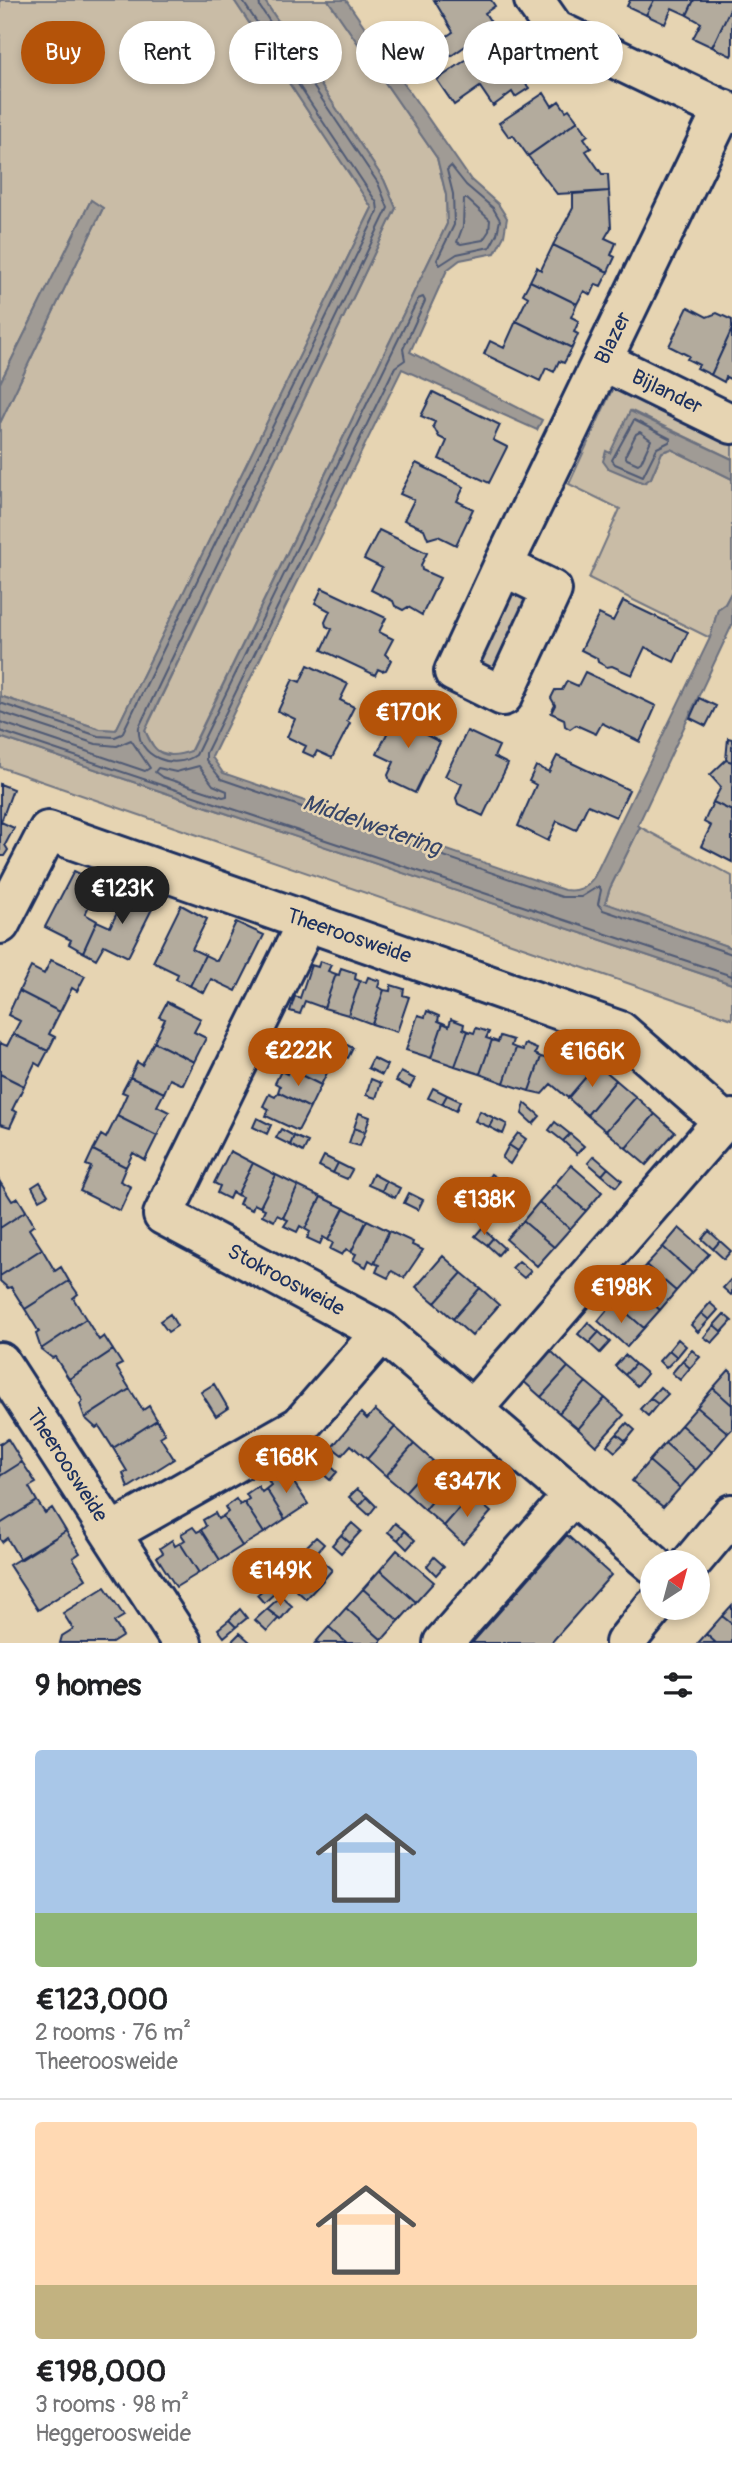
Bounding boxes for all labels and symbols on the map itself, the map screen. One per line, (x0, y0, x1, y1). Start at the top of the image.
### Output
street label: Blazer (589, 307, 638, 369)
street label: Bijlander (627, 363, 707, 421)
pin: €170K (359, 690, 457, 750)
water label: Middelwetering (299, 788, 446, 863)
pin: €123K (73, 866, 171, 926)
street label: Theeroosweide (283, 902, 416, 970)
pin: €222K (249, 1028, 347, 1088)
pin: €166K (543, 1030, 641, 1089)
pin: €138K (435, 1178, 533, 1237)
street label: Stokroosweide (223, 1238, 350, 1322)
pin: €198K (572, 1266, 670, 1325)
street label: Theeroosweide (20, 1403, 114, 1528)
pin: €168K (237, 1436, 335, 1495)
pin: €347K (418, 1460, 516, 1519)
pin: €149K (231, 1548, 329, 1608)
north arrow (640, 1550, 710, 1620)

